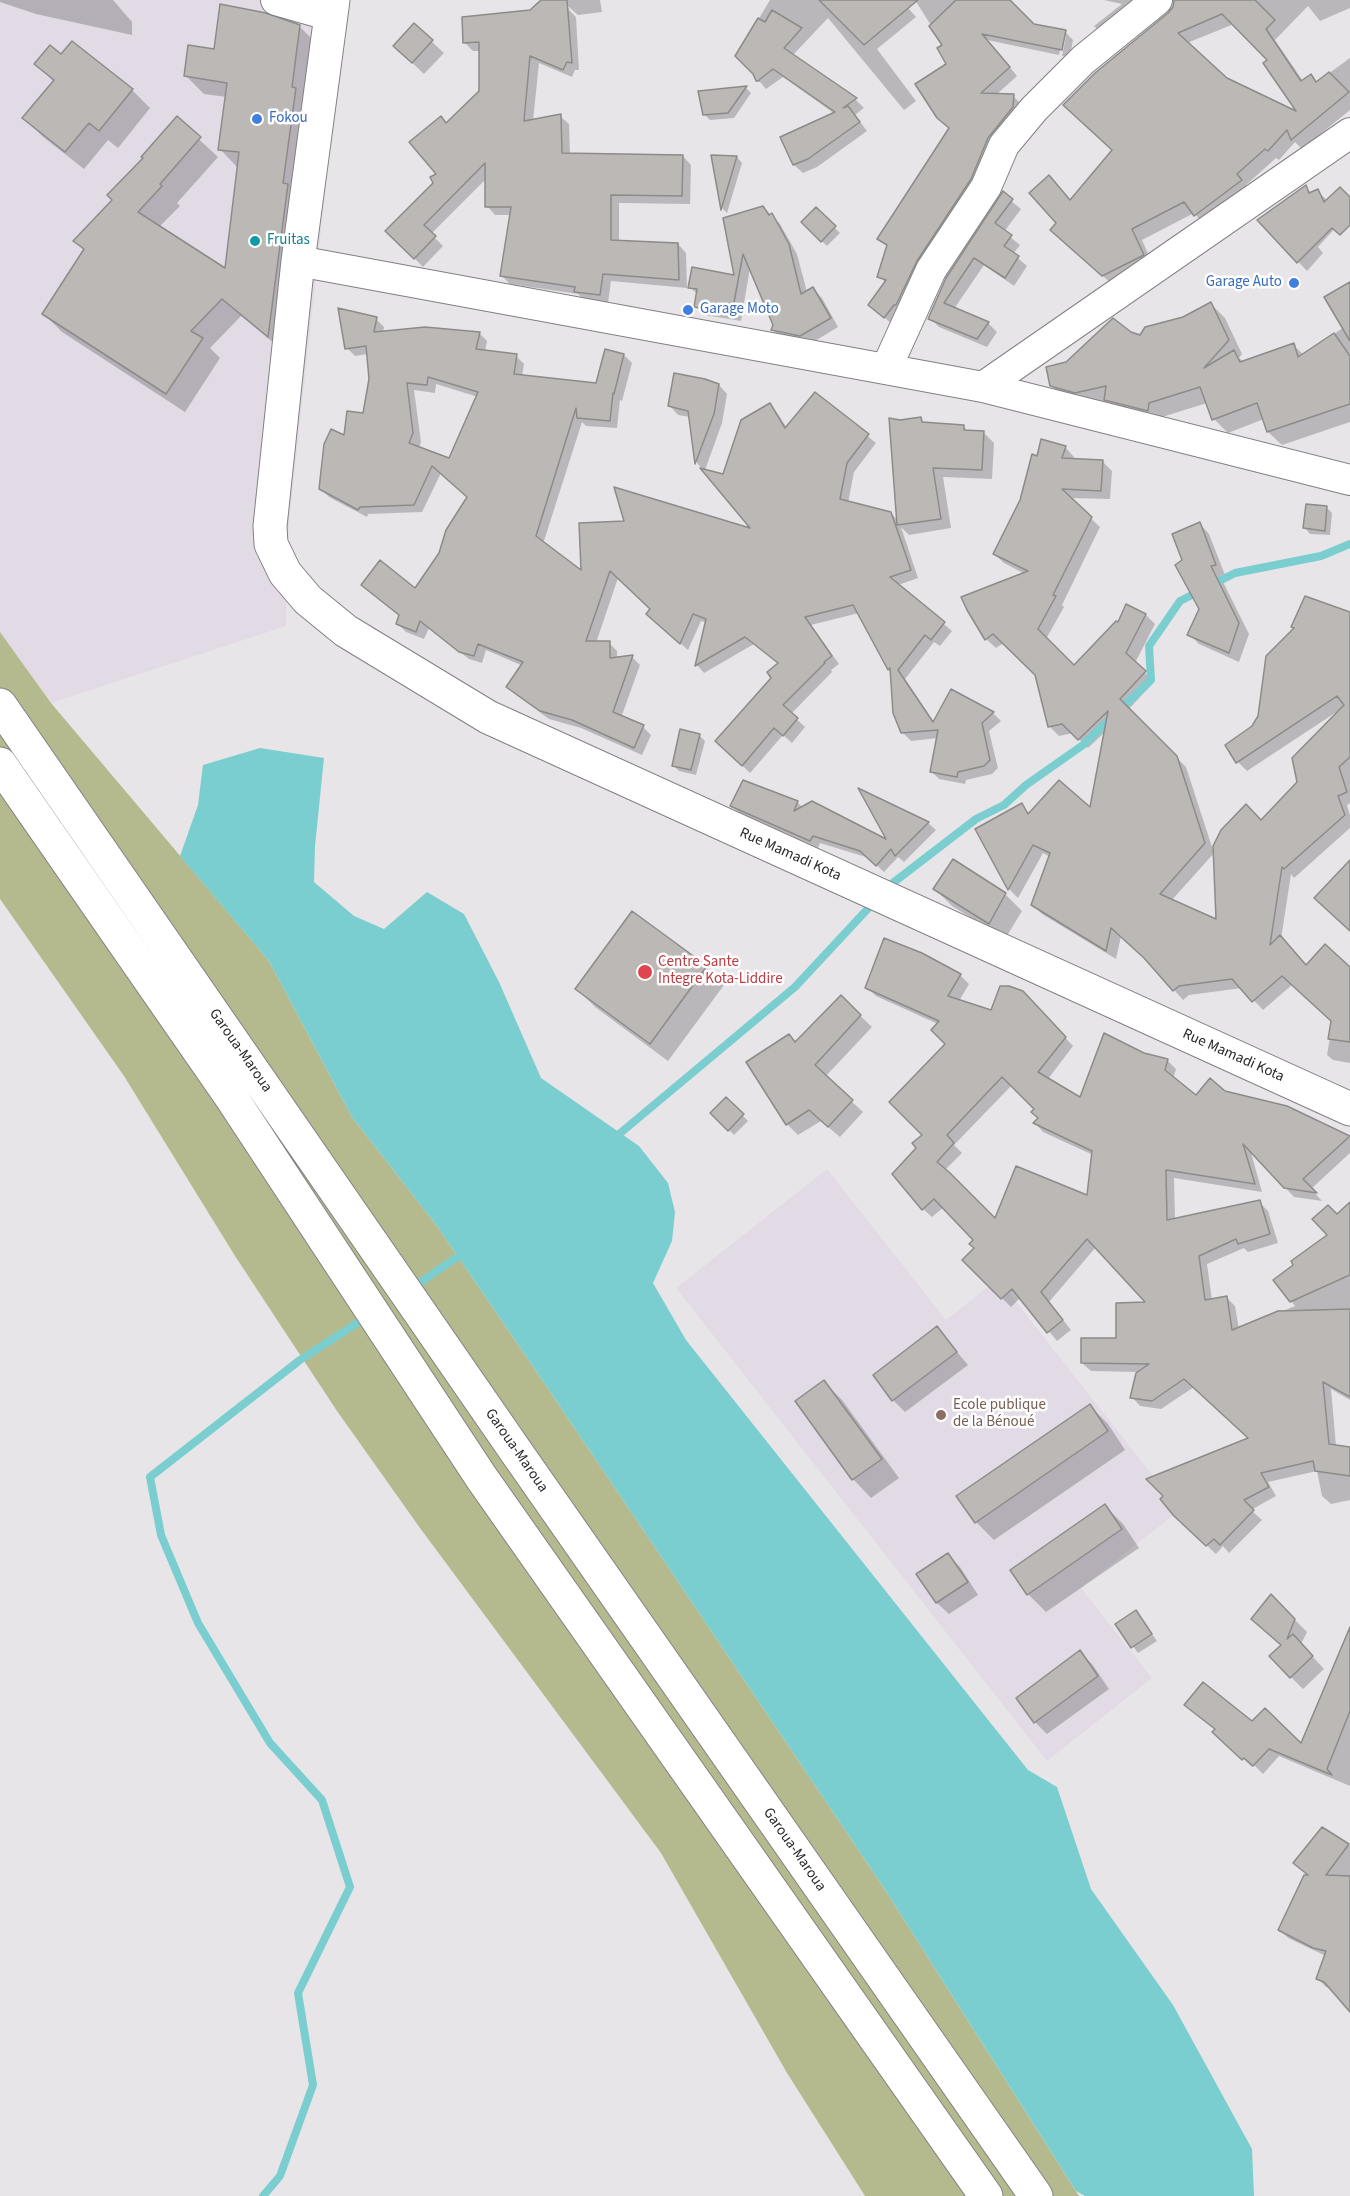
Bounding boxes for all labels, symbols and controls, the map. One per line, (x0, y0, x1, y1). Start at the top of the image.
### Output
place label: Fokou (269, 110, 308, 128)
marker: Fokou (250, 112, 264, 126)
place label: Fruitas (267, 232, 310, 250)
marker: Fruitas (248, 234, 262, 248)
place label: Garage Auto (1206, 274, 1282, 292)
marker: Garage Auto (1287, 276, 1301, 290)
place label: Garage Moto (700, 301, 779, 319)
marker: Garage Moto (681, 303, 695, 317)
street label: Rue Mamadi Kota (736, 825, 844, 885)
place label: Centre Sante Integre Kota-Liddire (658, 954, 783, 989)
marker: Centre Sante Integre Kota-Liddire (636, 963, 654, 981)
street label: Garoua-Maroua (205, 1006, 275, 1096)
street label: Rue Mamadi Kota (1179, 1026, 1287, 1086)
place label: Ecole publique de la Bénoué (953, 1397, 1046, 1432)
street label: Garoua-Maroua (481, 1406, 551, 1496)
marker: Ecole publique de la Bénoué (934, 1408, 948, 1422)
street label: Garoua-Maroua (759, 1805, 829, 1895)

